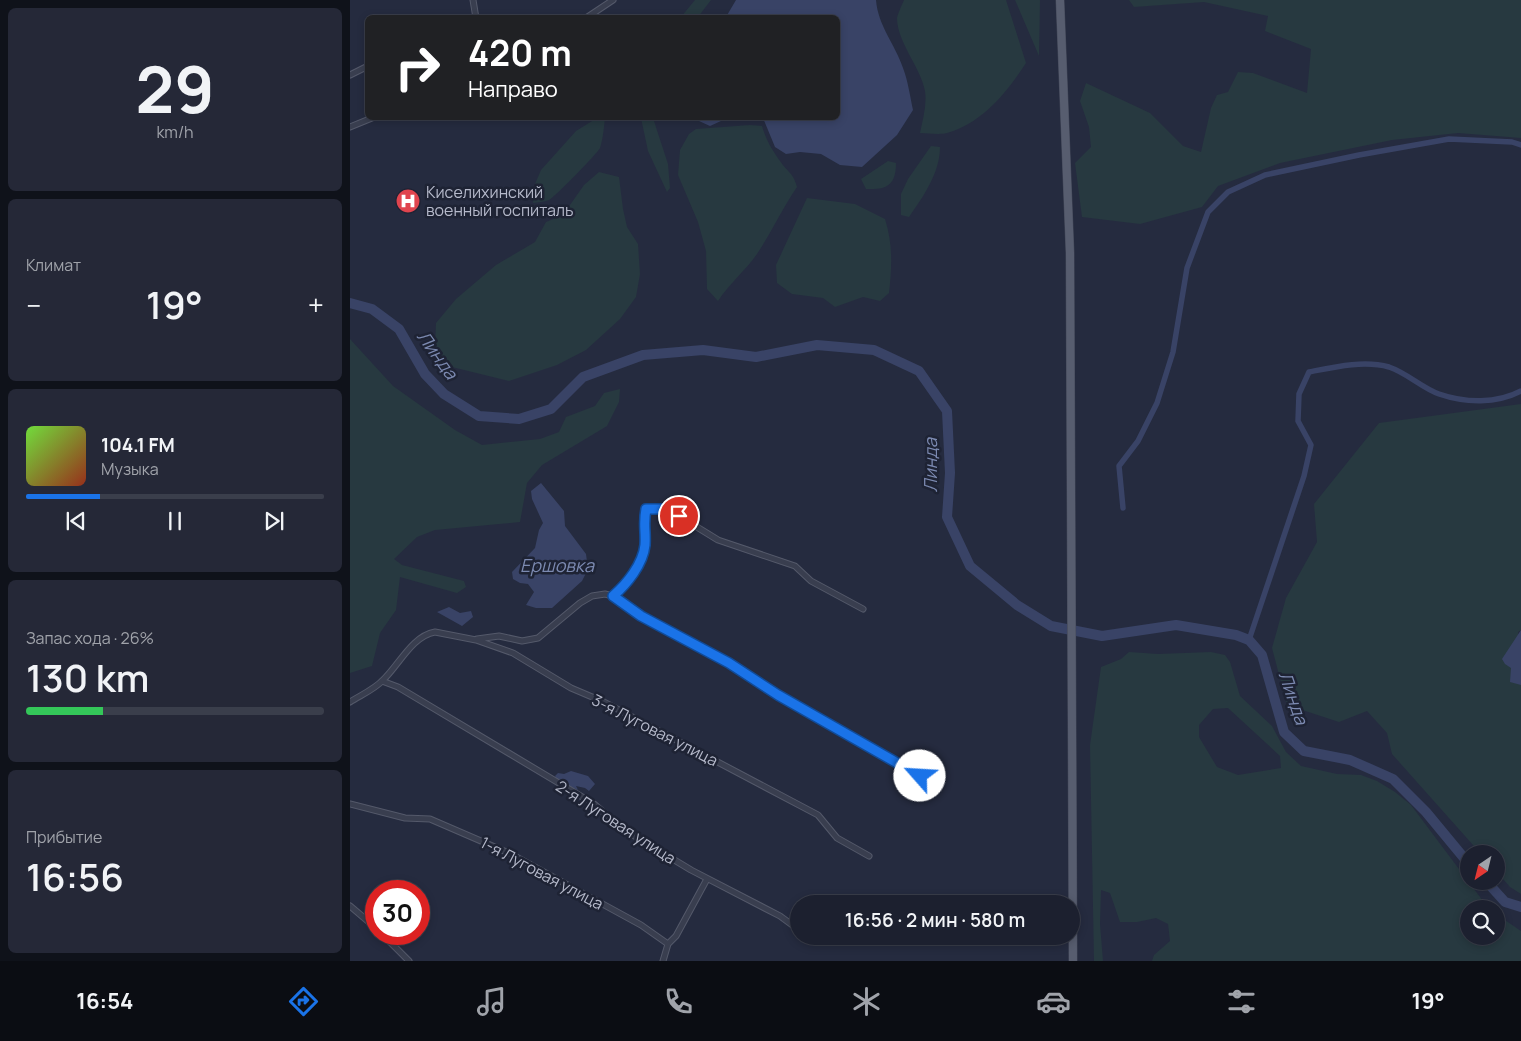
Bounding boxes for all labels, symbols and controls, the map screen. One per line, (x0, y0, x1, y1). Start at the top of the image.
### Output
text: 420 m (468, 29, 572, 77)
icon: right (385, 35, 450, 100)
text: 29 (135, 44, 215, 133)
text: Направо (468, 74, 558, 104)
text: km/h (156, 121, 194, 143)
place label: Киселихинский военный госпиталь (426, 181, 574, 221)
hospital icon: Киселихинский военный госпиталь (395, 188, 421, 214)
text: Климат (26, 254, 81, 276)
text: 19° (146, 278, 203, 330)
text: − (26, 286, 41, 324)
text: + (308, 286, 324, 324)
water label: Линда (412, 325, 464, 384)
text: 104.1 FM (101, 432, 175, 458)
water label: Линда (918, 437, 942, 492)
text: Музыка (101, 458, 159, 480)
pin (658, 495, 700, 537)
icon: arrive (665, 502, 693, 530)
icon: previous (62, 507, 90, 535)
icon: pause (161, 507, 189, 535)
icon: next (260, 507, 288, 535)
water label: Ершовка (520, 553, 595, 577)
text: Запас хода · 26% (26, 627, 154, 649)
text: 130 km (26, 651, 149, 703)
water label: Линда (1274, 668, 1314, 728)
street label: 3-я Луговая улица (588, 689, 722, 771)
position arrow (893, 749, 945, 801)
street label: 2-я Луговая улица (552, 775, 680, 869)
text: Прибытие (26, 826, 102, 848)
street label: 1-я Луговая улица (477, 831, 607, 915)
north arrow (1460, 845, 1505, 890)
map controls (1460, 845, 1505, 945)
text: 16:56 (26, 850, 124, 902)
speed limit sign: 30 (365, 880, 430, 945)
button: search (1460, 900, 1505, 945)
text: 16:56 · 2 мин · 580 m (845, 907, 1025, 933)
icon: directions (286, 984, 321, 1019)
icon: music (474, 984, 509, 1019)
icon: phone (661, 984, 696, 1019)
icon: climate (849, 984, 884, 1019)
icon: car (1036, 984, 1071, 1019)
icon: filters (1224, 984, 1259, 1019)
text: 16:54 (76, 986, 133, 1016)
text: 19° (1411, 986, 1445, 1016)

